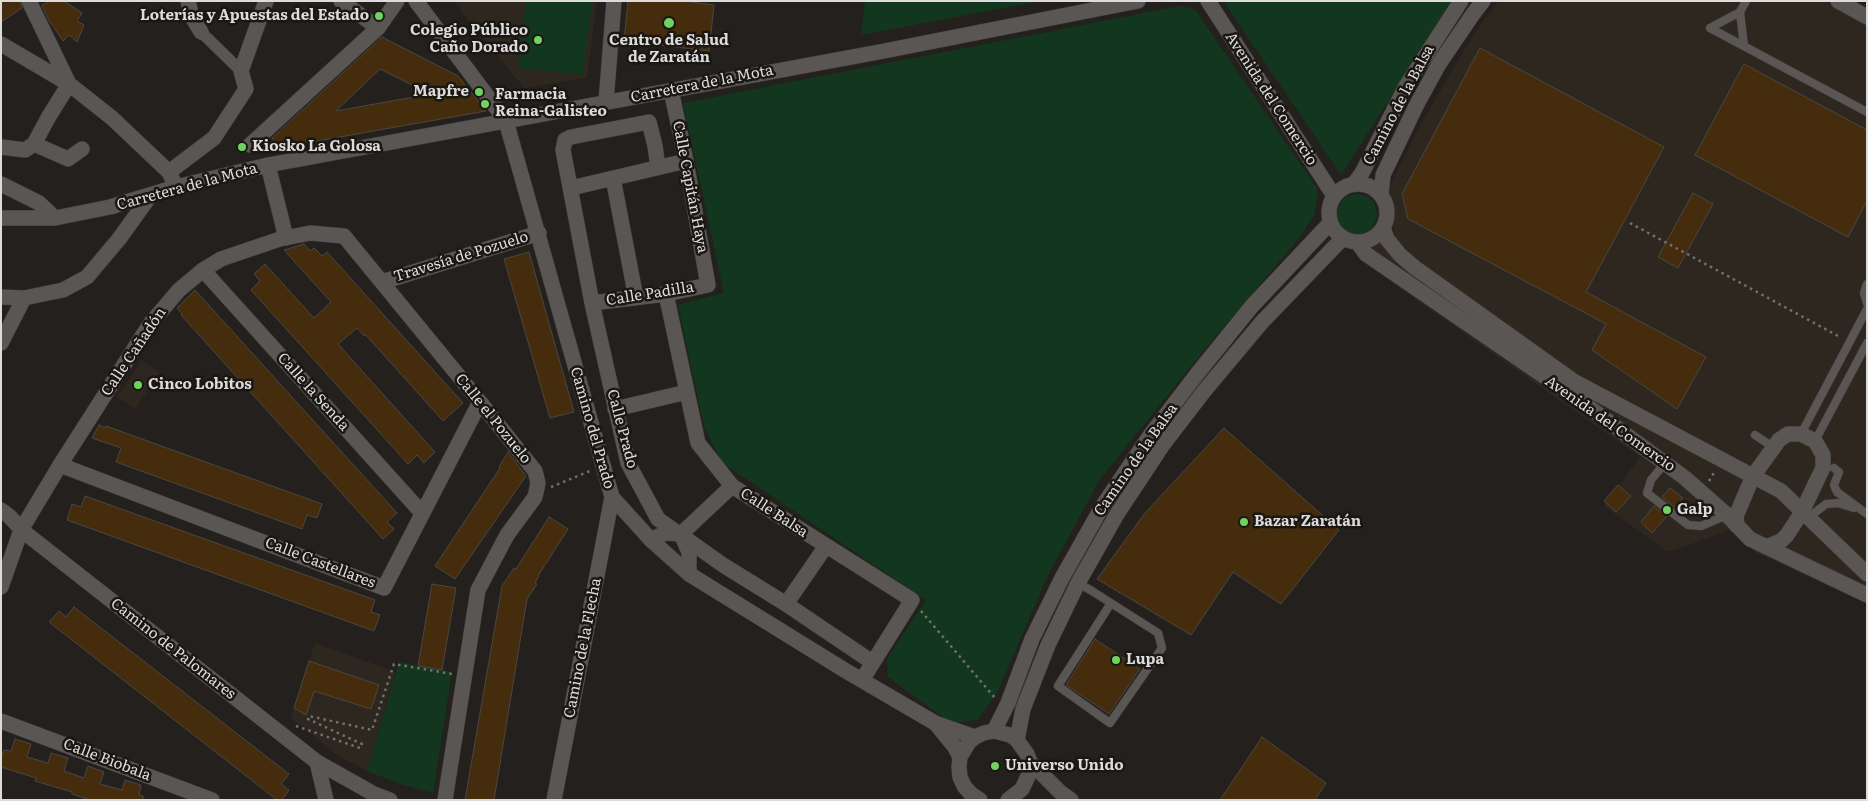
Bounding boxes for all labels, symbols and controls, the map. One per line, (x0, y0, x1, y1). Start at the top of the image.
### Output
place label: Loterías y Apuestas del Estado (140, 7, 369, 25)
marker: Loterías y Apuestas del Estado (373, 10, 385, 22)
marker: Centro de Salud de Zaratán (662, 16, 676, 30)
place label: Colegio Público Caño Dorado (410, 22, 528, 57)
street label: Avenida del Comercio (1221, 29, 1321, 169)
place label: Centro de Salud de Zaratán (609, 32, 729, 67)
marker: Colegio Público Caño Dorado (532, 34, 544, 46)
street label: Camino de la Balsa (1360, 42, 1438, 168)
street label: Carretera de la Mota (629, 61, 775, 107)
place label: Mapfre (413, 83, 469, 101)
marker: Mapfre (473, 86, 485, 98)
place label: Farmacia Reina-Galisteo (495, 86, 607, 121)
marker: Farmacia Reina-Galisteo (479, 98, 491, 110)
street label: Calle Capitán Haya (668, 119, 712, 255)
place label: Kiosko La Golosa (252, 138, 381, 156)
marker: Kiosko La Golosa (236, 141, 248, 153)
street label: Carretera de la Mota (115, 160, 259, 214)
street label: Travesía de Pozuelo (392, 228, 530, 286)
street label: Calle Padilla (605, 278, 695, 310)
street label: Calle Cañadón (98, 304, 170, 400)
street label: Calle la Senda (273, 349, 353, 435)
street label: Camino del Prado (566, 365, 618, 491)
street label: Calle el Pozuelo (451, 370, 535, 468)
street label: Avenida del Comercio (1541, 372, 1679, 476)
place label: Cinco Lobitos (148, 376, 252, 394)
marker: Cinco Lobitos (132, 379, 144, 391)
street label: Calle Prado (603, 388, 641, 470)
street label: Camino de la Balsa (1090, 400, 1182, 520)
street label: Calle Balsa (737, 484, 811, 542)
place label: Galp (1677, 501, 1712, 519)
marker: Galp (1661, 504, 1673, 516)
place label: Bazar Zaratán (1254, 513, 1361, 531)
marker: Bazar Zaratán (1238, 516, 1250, 528)
street label: Calle Castellares (262, 534, 378, 592)
street label: Camino de la Flecha (561, 576, 605, 720)
street label: Camino de Palomares (107, 595, 239, 703)
place label: Lupa (1126, 651, 1164, 669)
marker: Lupa (1110, 654, 1122, 666)
street label: Calle Biobala (61, 735, 153, 785)
place label: Universo Unido (1005, 757, 1124, 775)
marker: Universo Unido (989, 760, 1001, 772)

